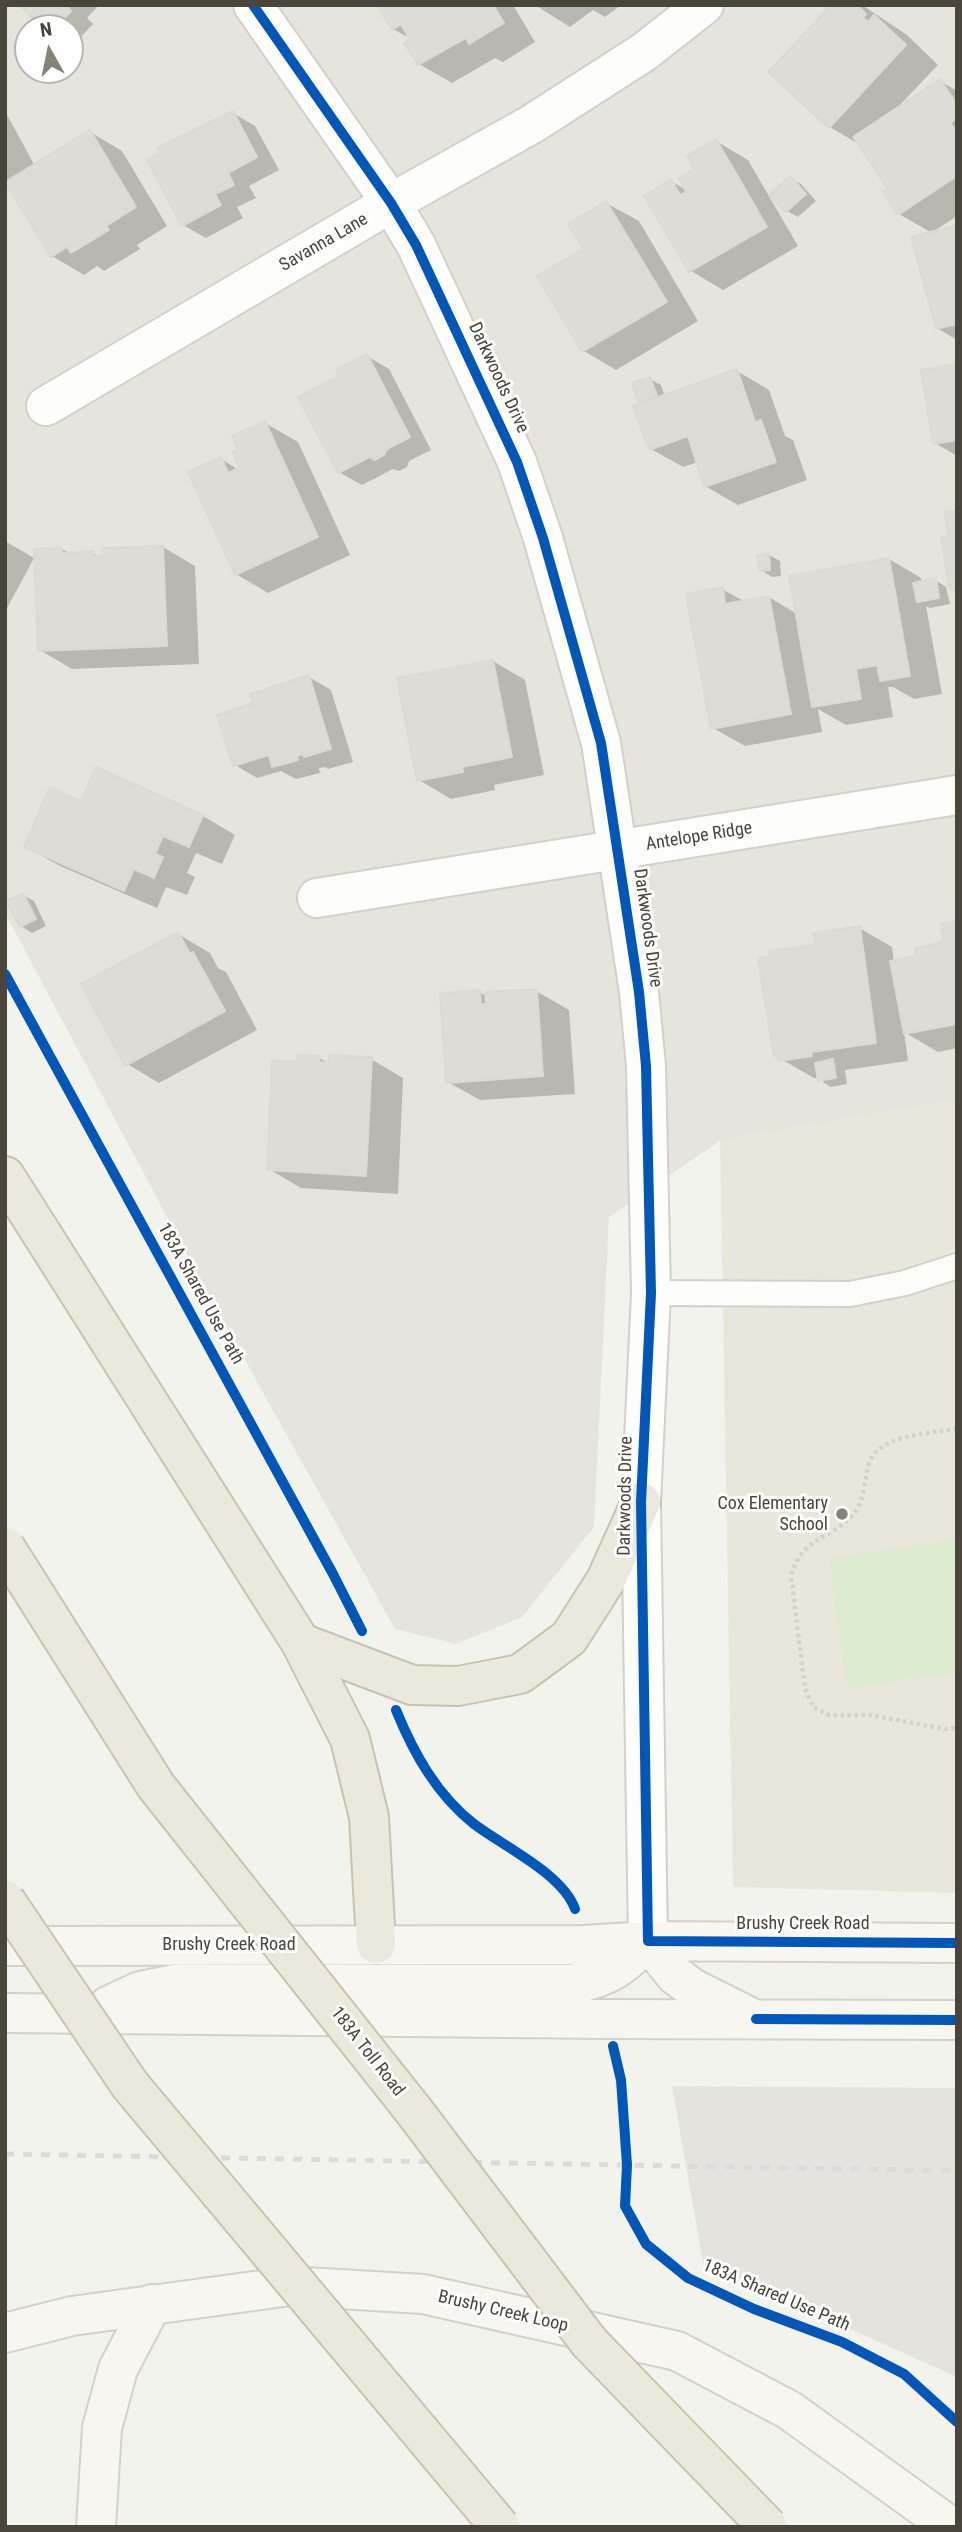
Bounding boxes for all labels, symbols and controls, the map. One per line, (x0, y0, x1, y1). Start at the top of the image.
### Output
north arrow (14, 14, 84, 84)
text: N (38, 17, 53, 42)
street label: Savanna Lane (276, 209, 372, 277)
street label: Darkwoods Drive (463, 319, 533, 437)
street label: Antelope Ridge (644, 818, 754, 856)
street label: Darkwoods Drive (628, 867, 666, 989)
street label: 183A Shared Use Path (152, 1220, 248, 1368)
street label: Darkwoods Drive (614, 1436, 638, 1556)
place label: Cox Elementary School (718, 1493, 828, 1536)
marker: Cox Elementary School (834, 1506, 850, 1522)
street label: Brushy Creek Road (736, 1913, 870, 1935)
street label: Brushy Creek Road (162, 1934, 296, 1956)
street label: 183A Toll Road (325, 2003, 409, 2101)
street label: 183A Shared Use Path (699, 2255, 853, 2337)
street label: Brushy Creek Loop (436, 2287, 570, 2337)

